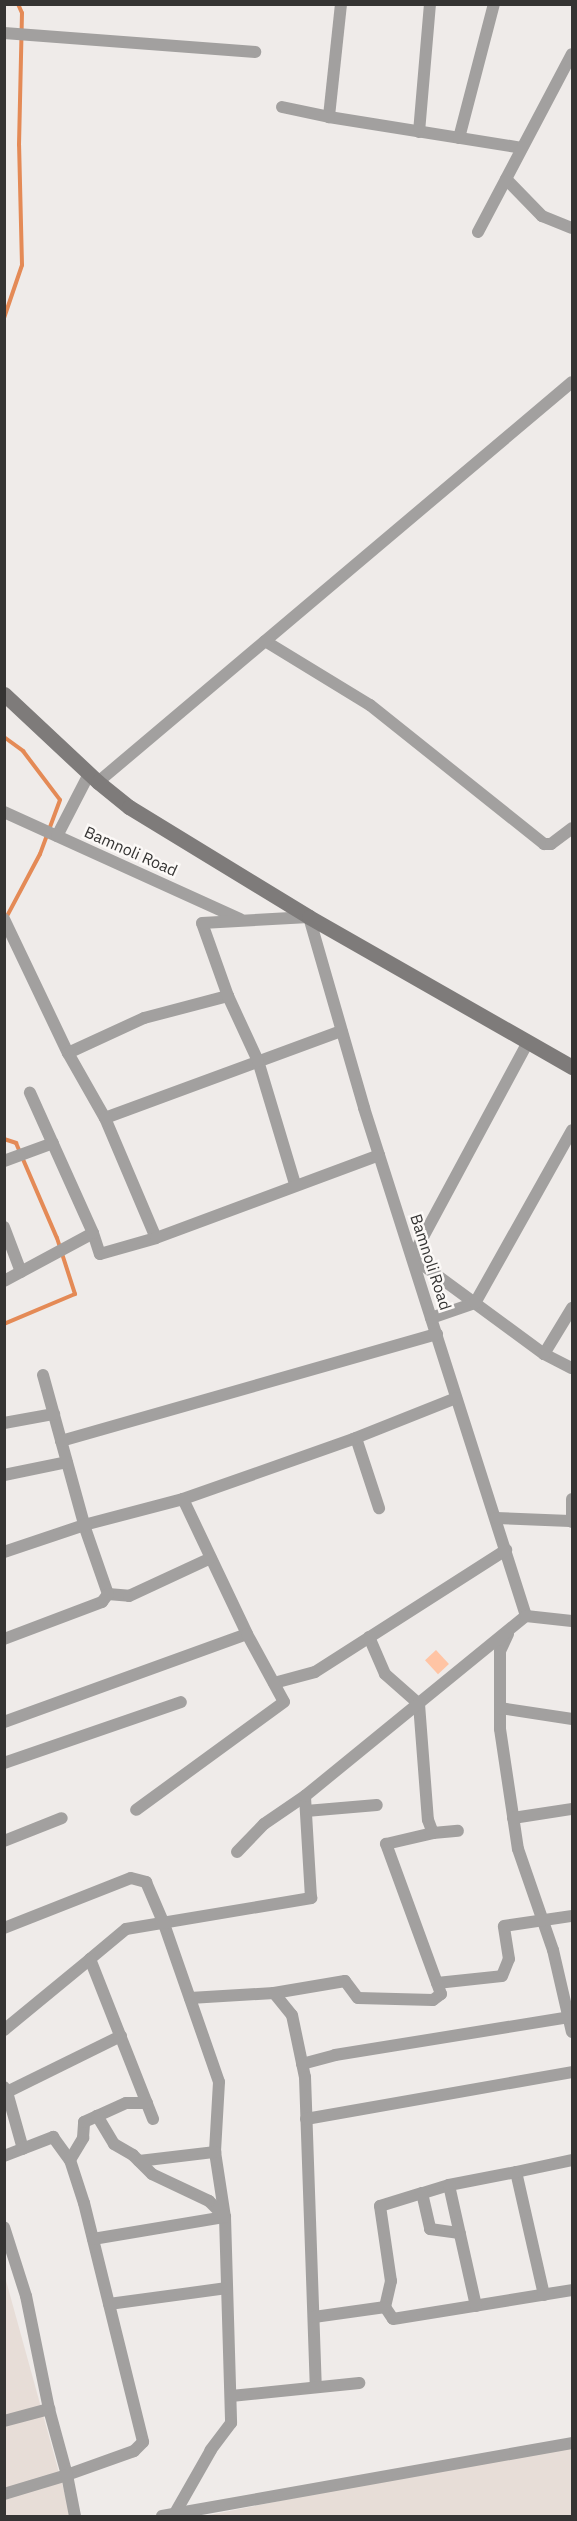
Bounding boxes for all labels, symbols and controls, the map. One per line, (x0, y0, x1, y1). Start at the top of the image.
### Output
street label: Bamnoli Road (81, 822, 181, 880)
street label: Bamnoli Road (406, 1212, 456, 1312)

